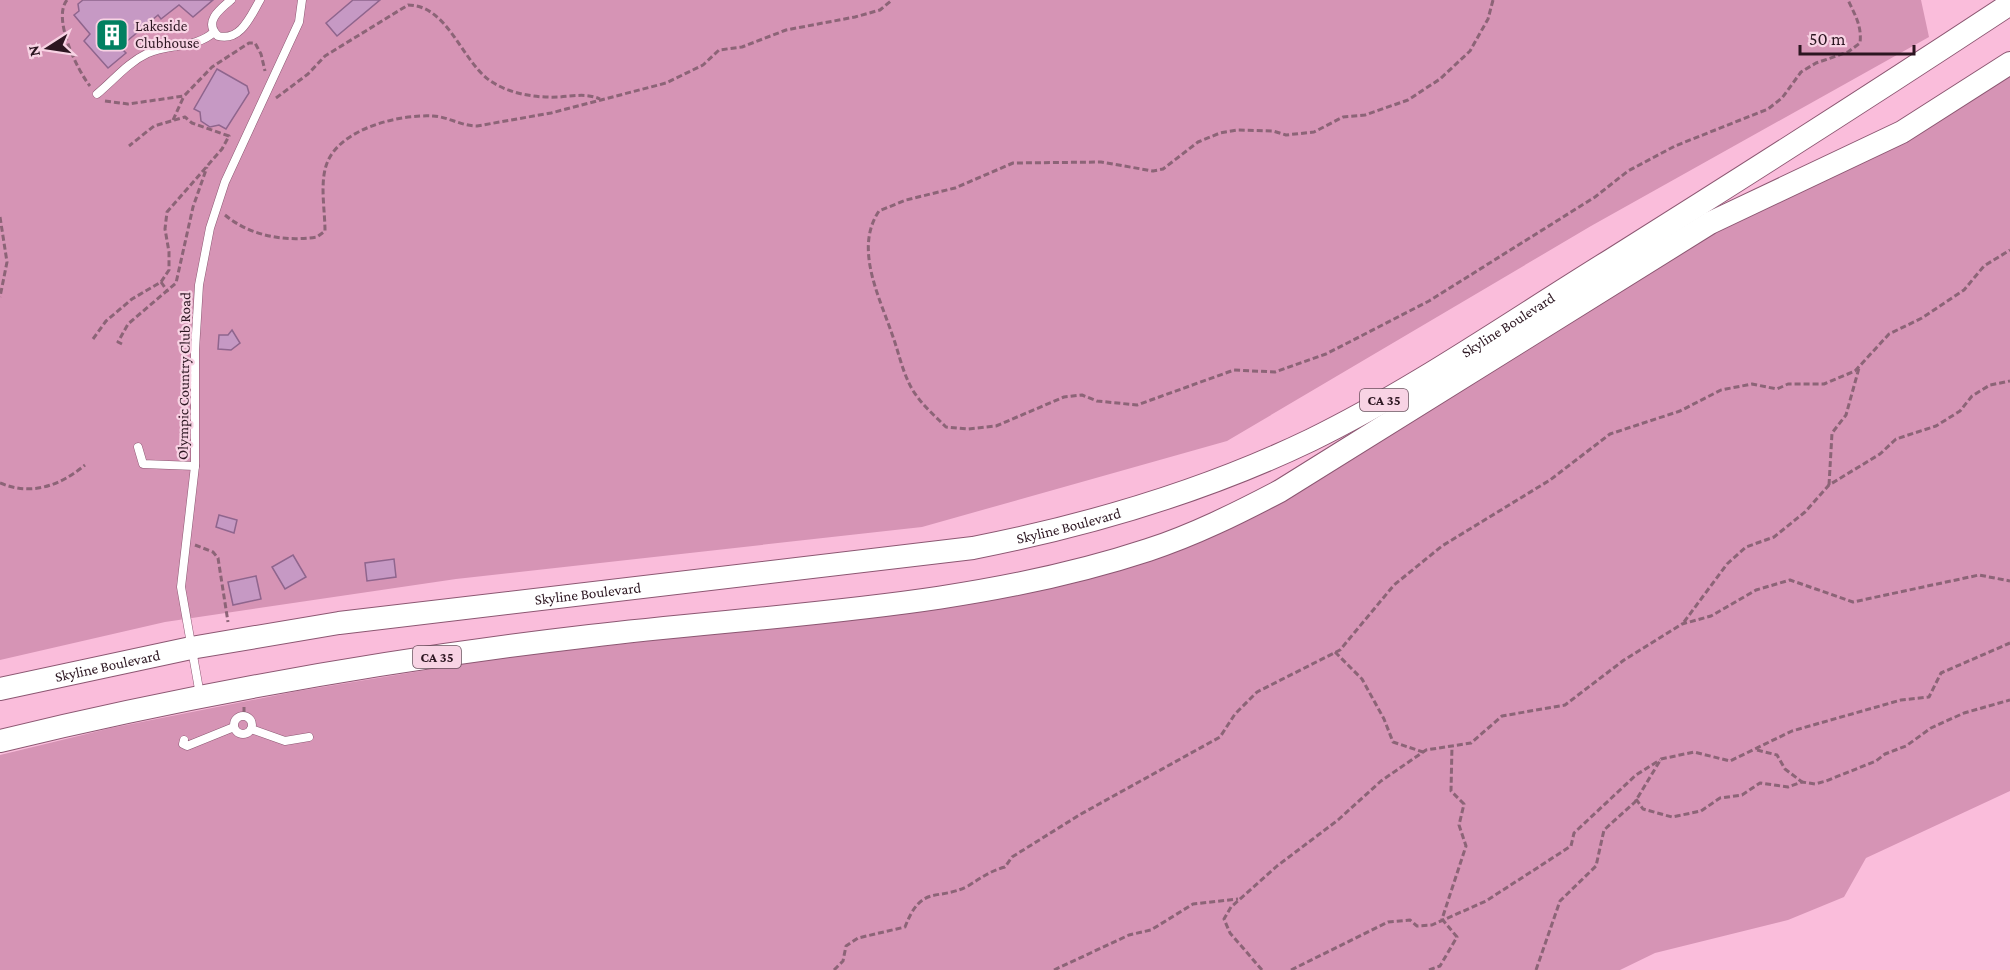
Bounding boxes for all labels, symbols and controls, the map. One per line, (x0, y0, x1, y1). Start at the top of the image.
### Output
building icon: Lakeside Clubhouse (94, 17, 130, 53)
north arrow (18, 18, 78, 78)
place label: Lakeside Clubhouse (135, 18, 200, 51)
scale bar (1800, 18, 1914, 56)
text: 50 m (1809, 29, 1846, 49)
text: N (24, 44, 43, 58)
street label: Skyline Boulevard (1459, 289, 1558, 360)
street label: Olympic Country Club Road (175, 292, 194, 460)
road number: CA 35 (1360, 389, 1408, 411)
street label: Skyline Boulevard (1015, 505, 1123, 547)
street label: Skyline Boulevard (534, 579, 642, 608)
road number: CA 35 (413, 646, 461, 668)
street label: Skyline Boulevard (54, 647, 162, 685)

